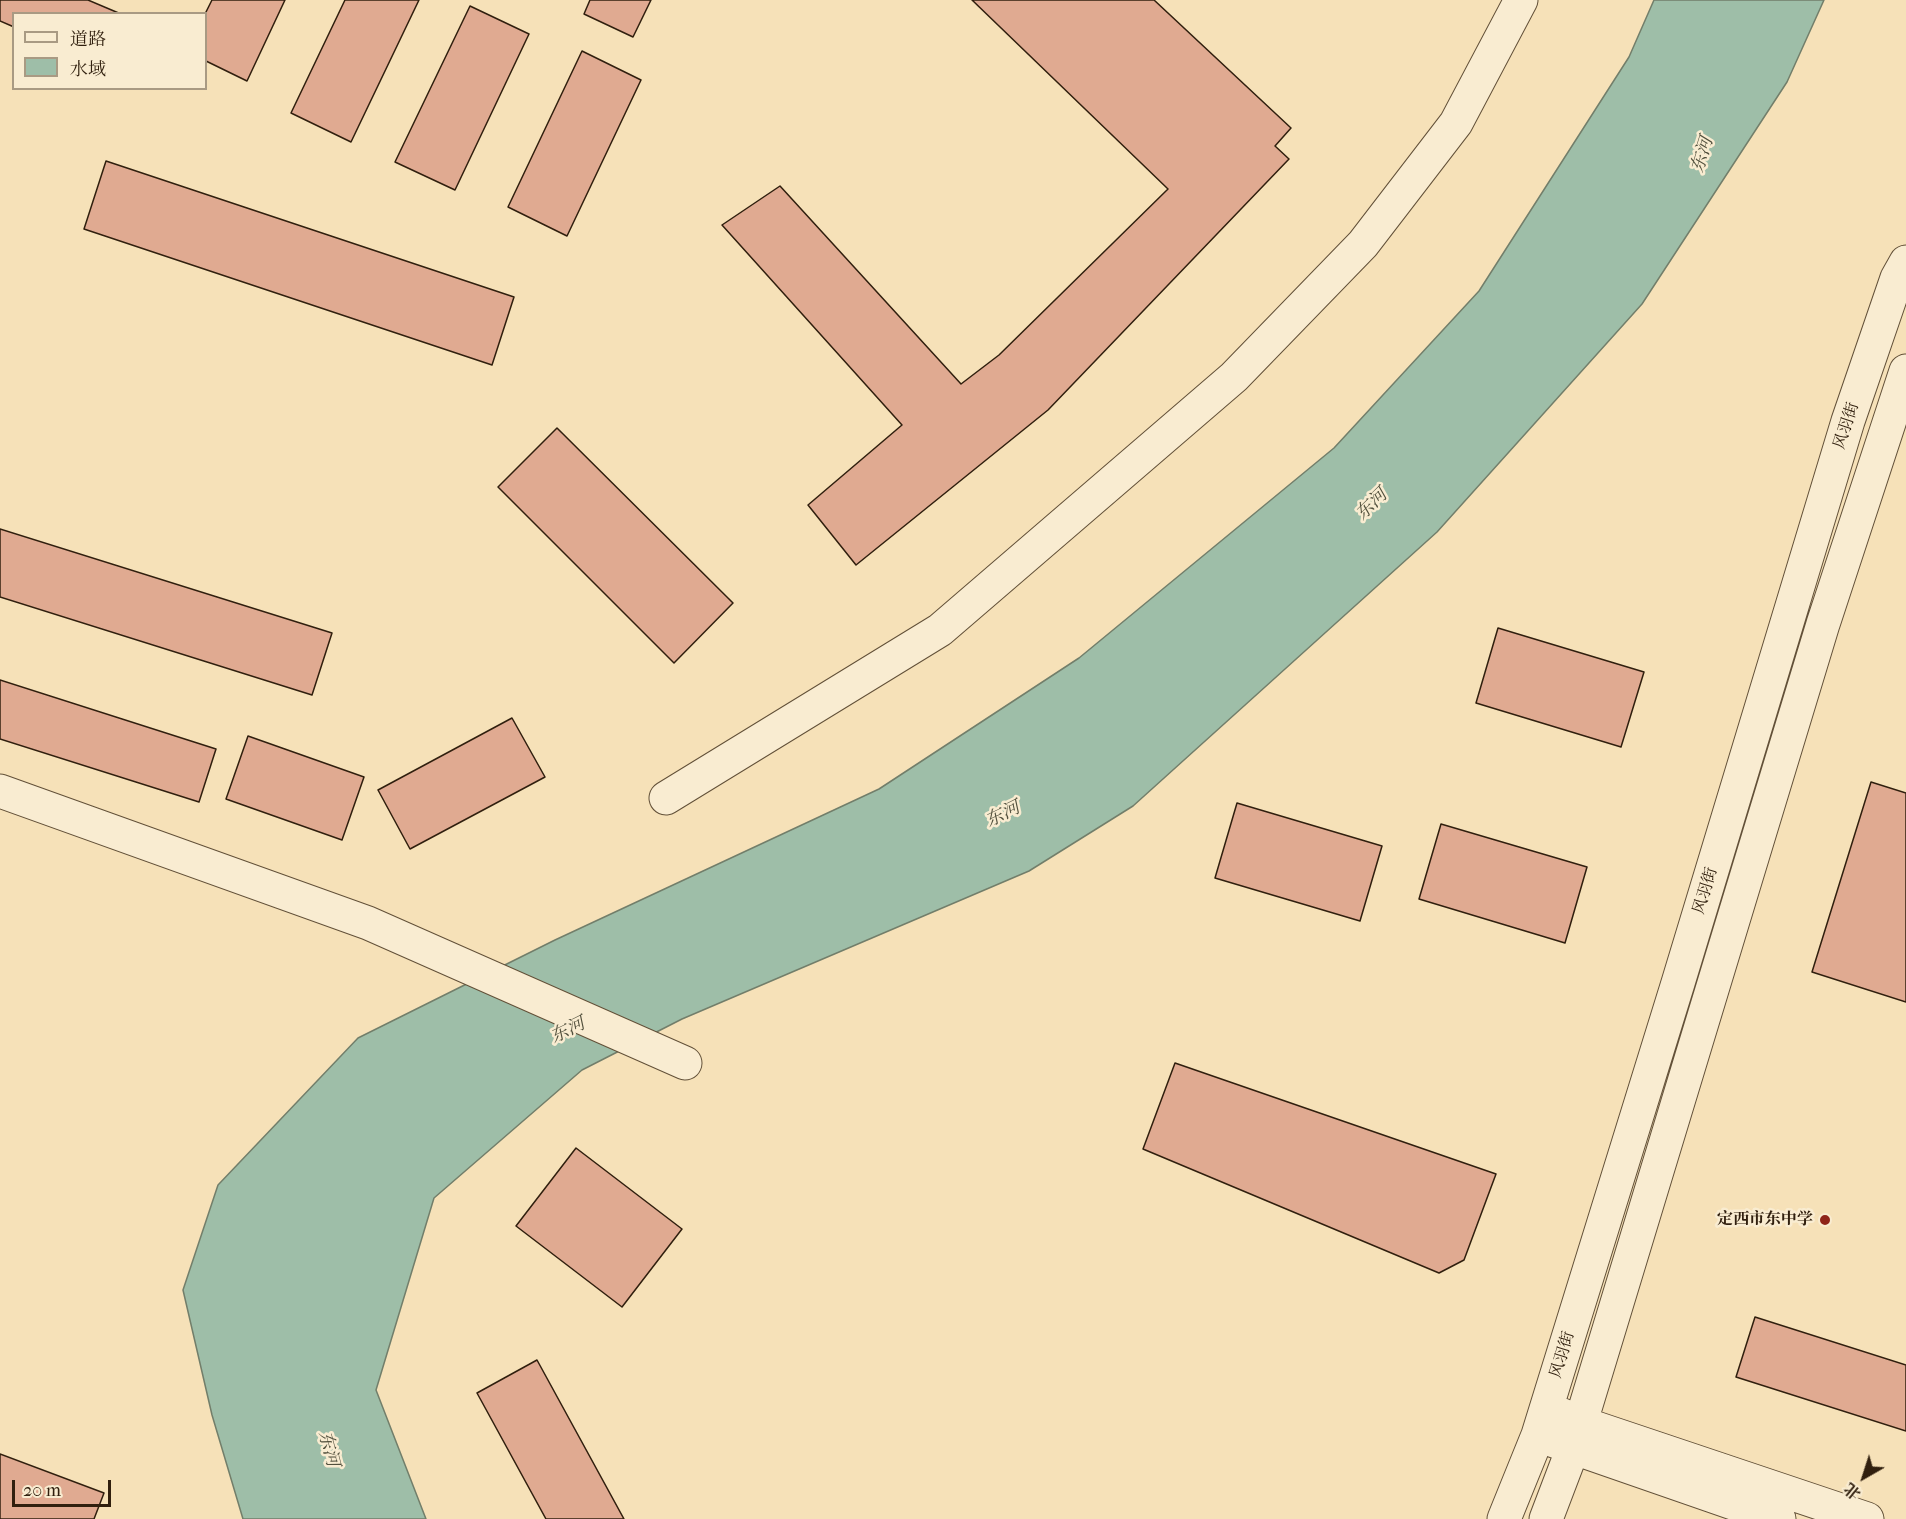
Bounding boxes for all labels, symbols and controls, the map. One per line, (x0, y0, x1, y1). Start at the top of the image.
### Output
legend (12, 12, 207, 90)
text: 道路 (70, 29, 106, 50)
text: 水域 (70, 59, 106, 80)
water label: 东河 (1687, 135, 1719, 175)
street label: 风羽街 (1830, 400, 1864, 452)
water label: 东河 (1352, 485, 1392, 525)
water label: 东河 (982, 797, 1024, 833)
street label: 风羽街 (1690, 865, 1722, 917)
water label: 东河 (547, 1013, 589, 1049)
place label: 定西市东中学 (1717, 1210, 1813, 1230)
marker: 定西市东中学 (1818, 1213, 1832, 1227)
street label: 风羽街 (1547, 1329, 1579, 1381)
water label: 东河 (313, 1429, 343, 1469)
north arrow (1834, 1447, 1894, 1507)
scale bar (15, 1468, 114, 1506)
text: 北 (1840, 1479, 1865, 1504)
text: 20 m (23, 1480, 61, 1501)

